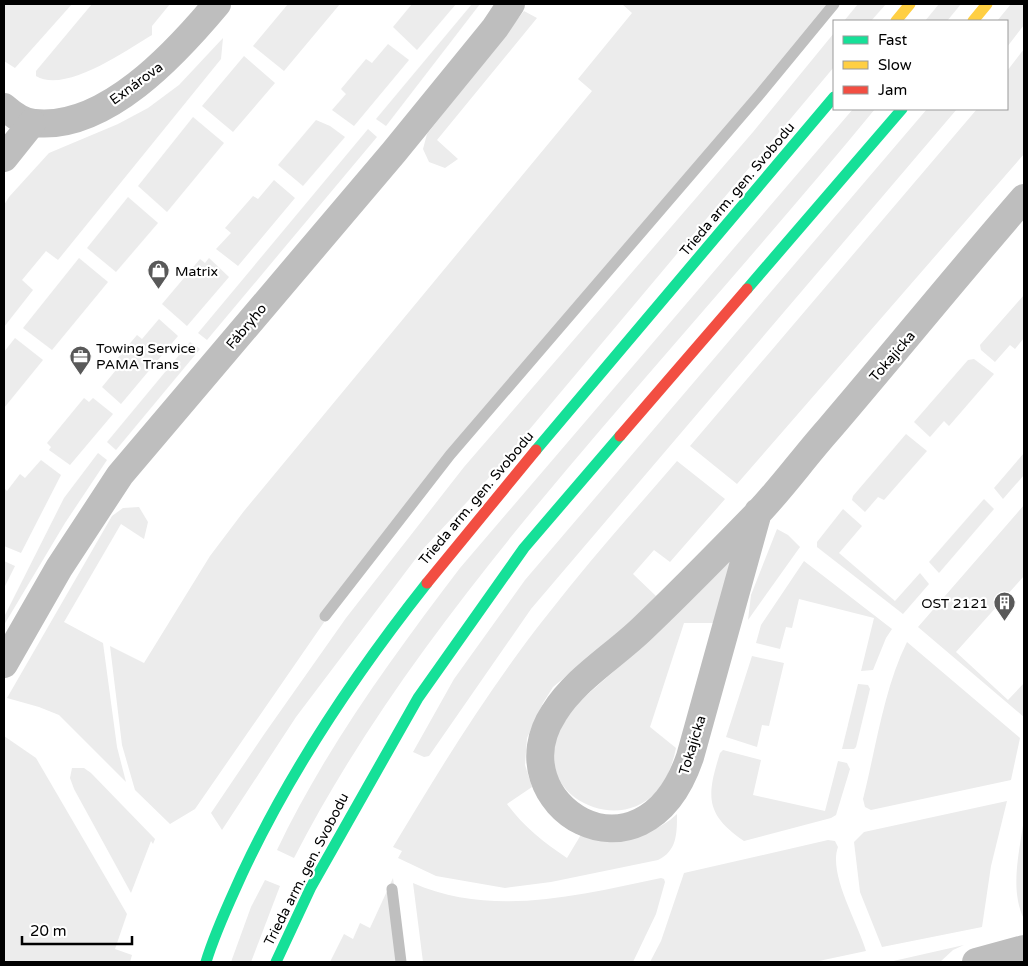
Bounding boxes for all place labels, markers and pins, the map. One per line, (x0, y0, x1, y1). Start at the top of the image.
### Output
shop icon: Matrix (147, 259, 171, 290)
place label: Matrix (175, 263, 218, 280)
place label: Towing Service PAMA Trans (96, 340, 196, 373)
office icon: Towing Service PAMA Trans (68, 344, 92, 375)
building icon: OST 2121 (992, 591, 1016, 622)
place label: OST 2121 (921, 595, 988, 612)

